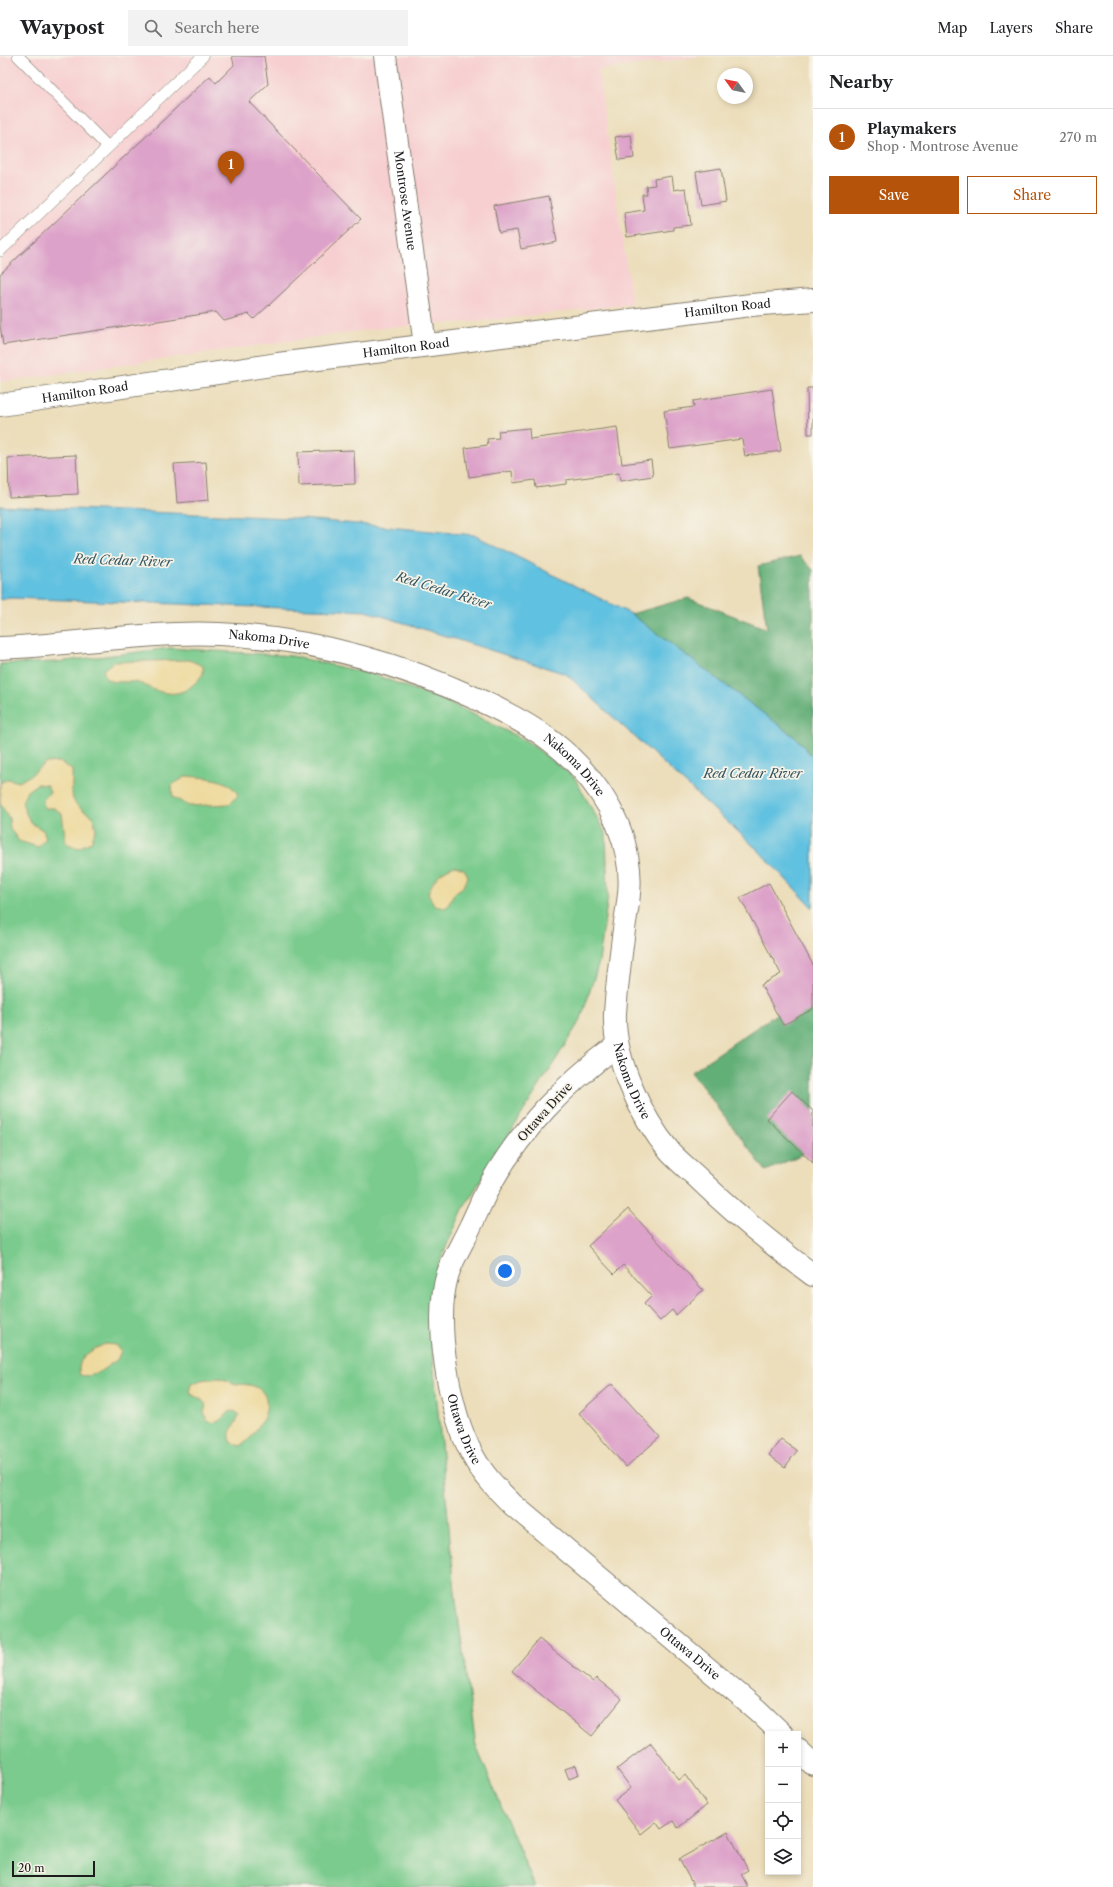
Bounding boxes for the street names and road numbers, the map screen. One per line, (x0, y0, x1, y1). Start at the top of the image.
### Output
street label: Montrose Avenue (391, 150, 420, 252)
street label: Hamilton Road (683, 295, 772, 320)
street label: Hamilton Road (362, 335, 451, 360)
street label: Hamilton Road (41, 378, 130, 406)
street label: Nakoma Drive (228, 627, 311, 652)
street label: Nakoma Drive (541, 730, 608, 799)
street label: Nakoma Drive (610, 1041, 654, 1122)
street label: Ottawa Drive (514, 1079, 575, 1144)
street label: Ottawa Drive (444, 1392, 484, 1467)
street label: Ottawa Drive (657, 1623, 724, 1683)

